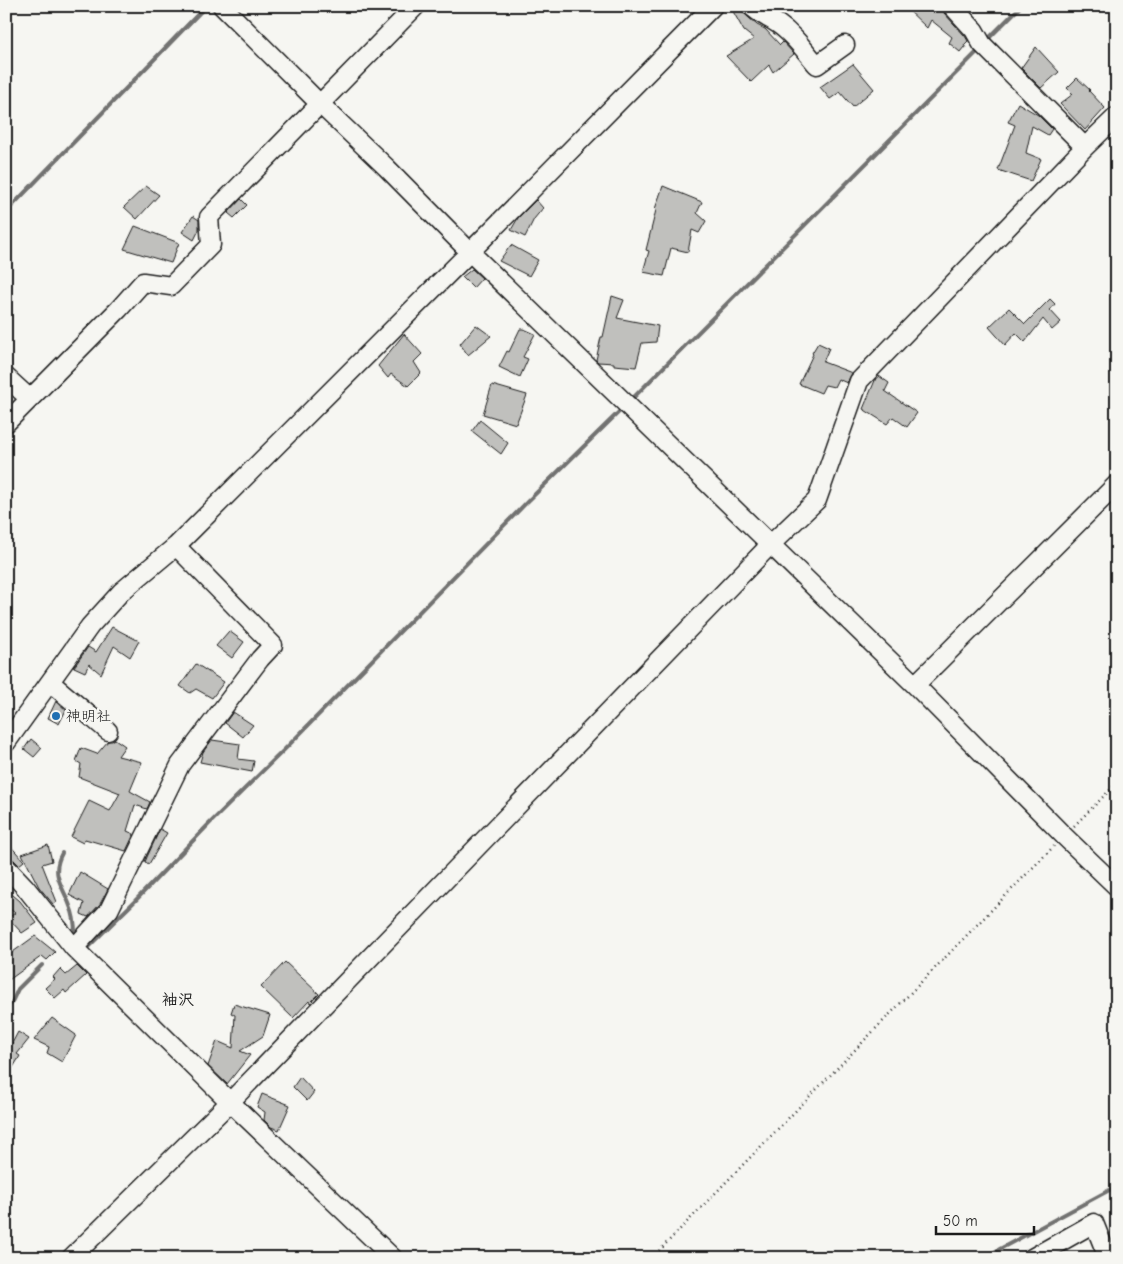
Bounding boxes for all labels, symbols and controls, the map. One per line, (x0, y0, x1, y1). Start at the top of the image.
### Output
place label: 神明社 (66, 707, 111, 725)
marker: 神明社 (50, 710, 62, 722)
district label: 袖沢 (162, 991, 194, 1009)
scale bar (936, 1204, 1033, 1236)
text: 50 m (943, 1212, 978, 1230)

